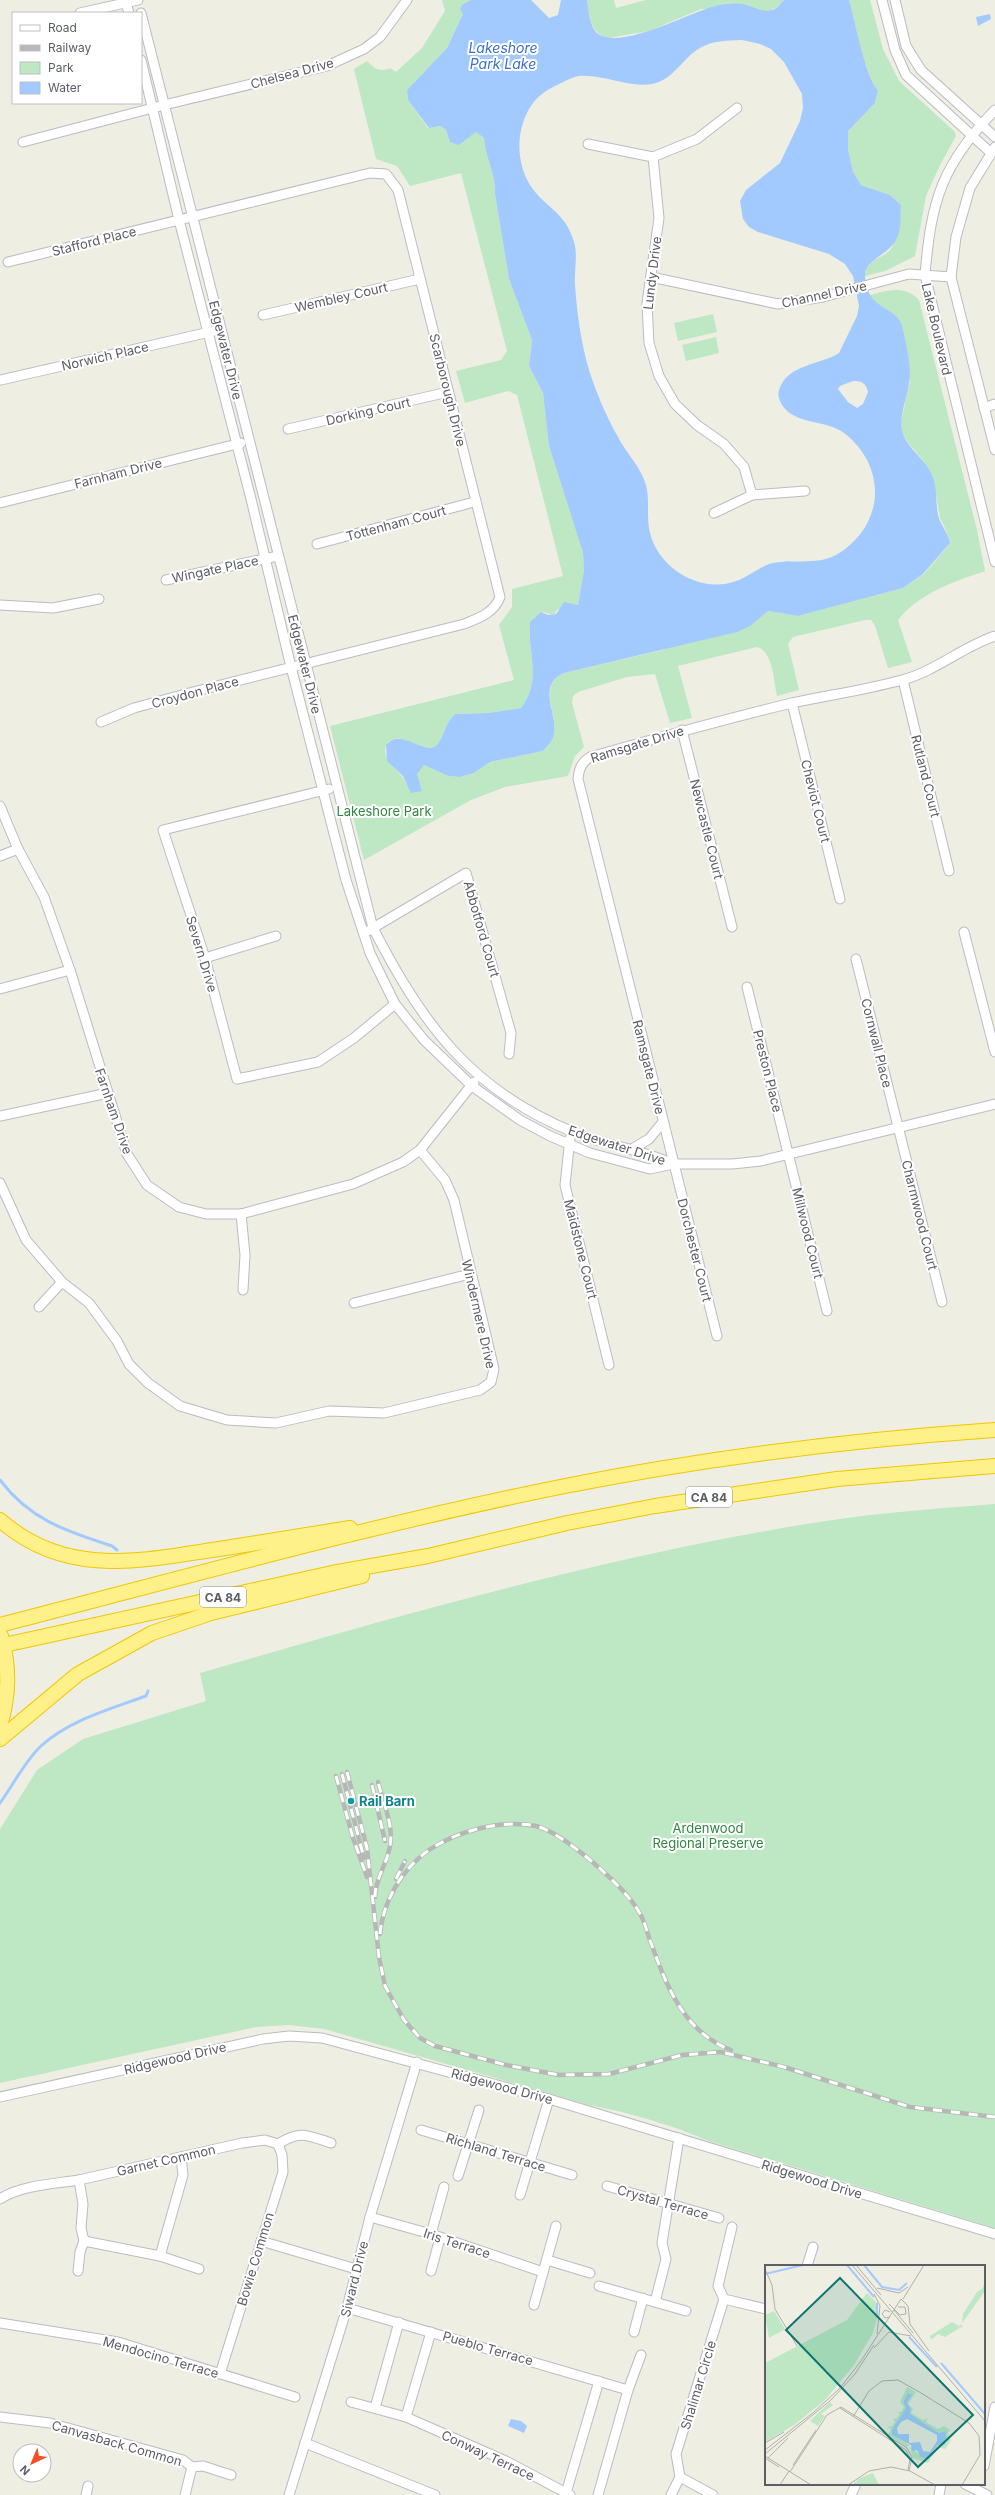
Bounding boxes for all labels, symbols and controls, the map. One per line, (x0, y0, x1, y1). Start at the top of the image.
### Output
legend (12, 12, 142, 104)
text: Road (48, 20, 77, 35)
water label: Lakeshore Park Lake (468, 39, 538, 72)
text: Railway (48, 40, 92, 55)
street label: Chelsea Drive (249, 54, 335, 92)
text: Park (48, 60, 74, 75)
text: Water (48, 80, 82, 95)
street label: Stafford Place (50, 223, 138, 259)
street label: Lundy Drive (640, 235, 664, 311)
street label: Channel Drive (780, 277, 868, 311)
street label: Wembley Court (293, 279, 389, 315)
street label: Lake Boulevard (919, 281, 955, 377)
street label: Edgewater Drive (206, 299, 246, 401)
street label: Scarborough Drive (426, 332, 470, 448)
street label: Norwich Place (60, 338, 150, 374)
street label: Dorking Court (324, 394, 412, 428)
street label: Farnham Drive (73, 454, 163, 492)
street label: Tottenham Court (344, 502, 448, 544)
street label: Wingate Place (170, 552, 260, 586)
street label: Edgewater Drive (285, 613, 325, 715)
street label: Croydon Place (150, 673, 240, 711)
street label: Ramsgate Drive (588, 722, 686, 766)
street label: Rutland Court (908, 733, 944, 819)
street label: Cheviot Court (798, 758, 834, 844)
street label: Newcastle Court (687, 777, 727, 881)
park label: Lakeshore Park (336, 803, 432, 819)
street label: Abbotford Court (461, 879, 503, 979)
street label: Severn Drive (183, 914, 221, 994)
street label: Cornwall Place (858, 997, 896, 1089)
street label: Ramsgate Drive (630, 1018, 668, 1116)
street label: Preston Place (750, 1028, 786, 1114)
street label: Farnham Drive (92, 1066, 136, 1156)
street label: Edgewater Drive (566, 1122, 668, 1168)
street label: Charmwood Court (899, 1158, 941, 1272)
street label: Millwood Court (789, 1186, 827, 1280)
street label: Maidstone Court (561, 1197, 601, 1301)
street label: Dorchester Court (674, 1197, 716, 1303)
street label: Windermere Drive (459, 1258, 499, 1370)
road number: CA 84 (686, 1487, 732, 1507)
road number: CA 84 (200, 1587, 246, 1607)
place label: Rail Barn (359, 1793, 415, 1809)
marker: Rail Barn (346, 1796, 356, 1806)
park label: Ardenwood Regional Preserve (652, 1820, 764, 1851)
street label: Ridgewood Drive (122, 2038, 228, 2078)
street label: Ridgewood Drive (449, 2065, 555, 2107)
street label: Richland Terrace (444, 2129, 548, 2175)
street label: Garnet Common (115, 2141, 217, 2179)
street label: Ridgewood Drive (760, 2156, 864, 2202)
street label: Crystal Terrace (615, 2181, 711, 2223)
street label: Bowie Common (233, 2210, 277, 2308)
street label: Iris Terrace (421, 2225, 493, 2261)
street label: Siward Drive (337, 2239, 371, 2319)
inset map (765, 2265, 985, 2485)
street label: Pueblo Terrace (441, 2327, 535, 2369)
street label: Mendocino Terrace (101, 2333, 221, 2381)
street label: Shalimar Circle (677, 2339, 719, 2431)
street label: Canvasback Common (50, 2417, 184, 2469)
street label: Conway Terrace (439, 2426, 537, 2484)
north arrow (12, 2443, 52, 2483)
text: N (17, 2462, 33, 2478)

